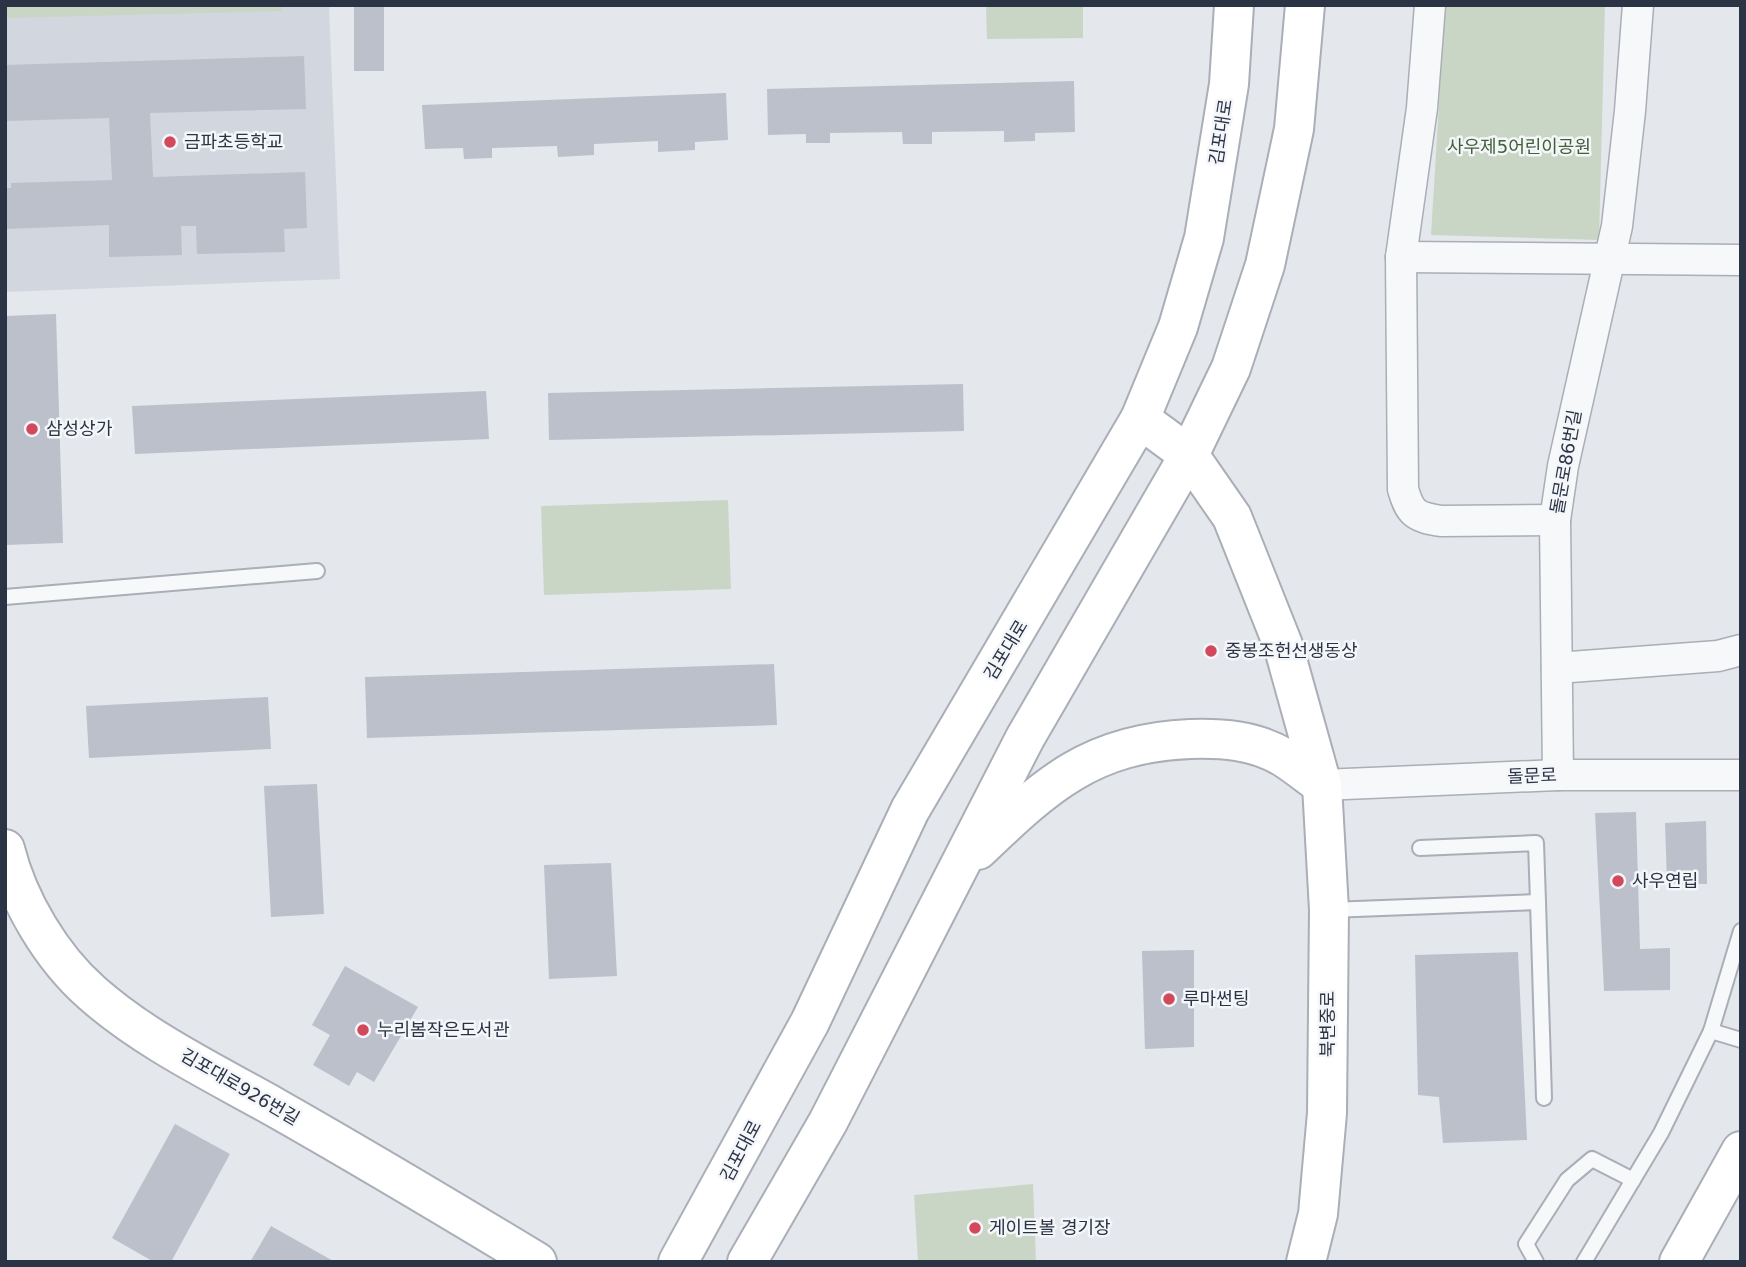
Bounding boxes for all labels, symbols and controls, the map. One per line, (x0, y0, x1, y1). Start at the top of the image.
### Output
street label: 김포대로 (1205, 98, 1236, 166)
place label: 금파초등학교 (184, 131, 283, 152)
marker: 금파초등학교 (162, 134, 178, 150)
park label: 사우제5어린이공원 (1447, 136, 1591, 157)
street label: 돌문로86번길 (1546, 408, 1585, 516)
place label: 삼성상가 (46, 418, 113, 439)
marker: 삼성상가 (24, 421, 40, 437)
street label: 김포대로 (980, 616, 1032, 684)
place label: 중봉조헌선생동상 (1225, 640, 1357, 661)
marker: 중봉조헌선생동상 (1203, 643, 1219, 659)
street label: 돌문로 (1507, 764, 1557, 787)
place label: 사우연립 (1632, 870, 1698, 891)
marker: 사우연립 (1610, 873, 1626, 889)
place label: 루마썬팅 (1183, 988, 1249, 1009)
marker: 루마썬팅 (1161, 991, 1177, 1007)
street label: 북변중로 (1317, 991, 1338, 1057)
place label: 누리봄작은도서관 (377, 1019, 510, 1040)
marker: 누리봄작은도서관 (355, 1022, 371, 1038)
street label: 김포대로926번길 (177, 1044, 303, 1129)
street label: 김포대로 (716, 1117, 765, 1185)
place label: 게이트볼 경기장 (989, 1217, 1111, 1238)
marker: 게이트볼 경기장 (967, 1220, 983, 1236)

